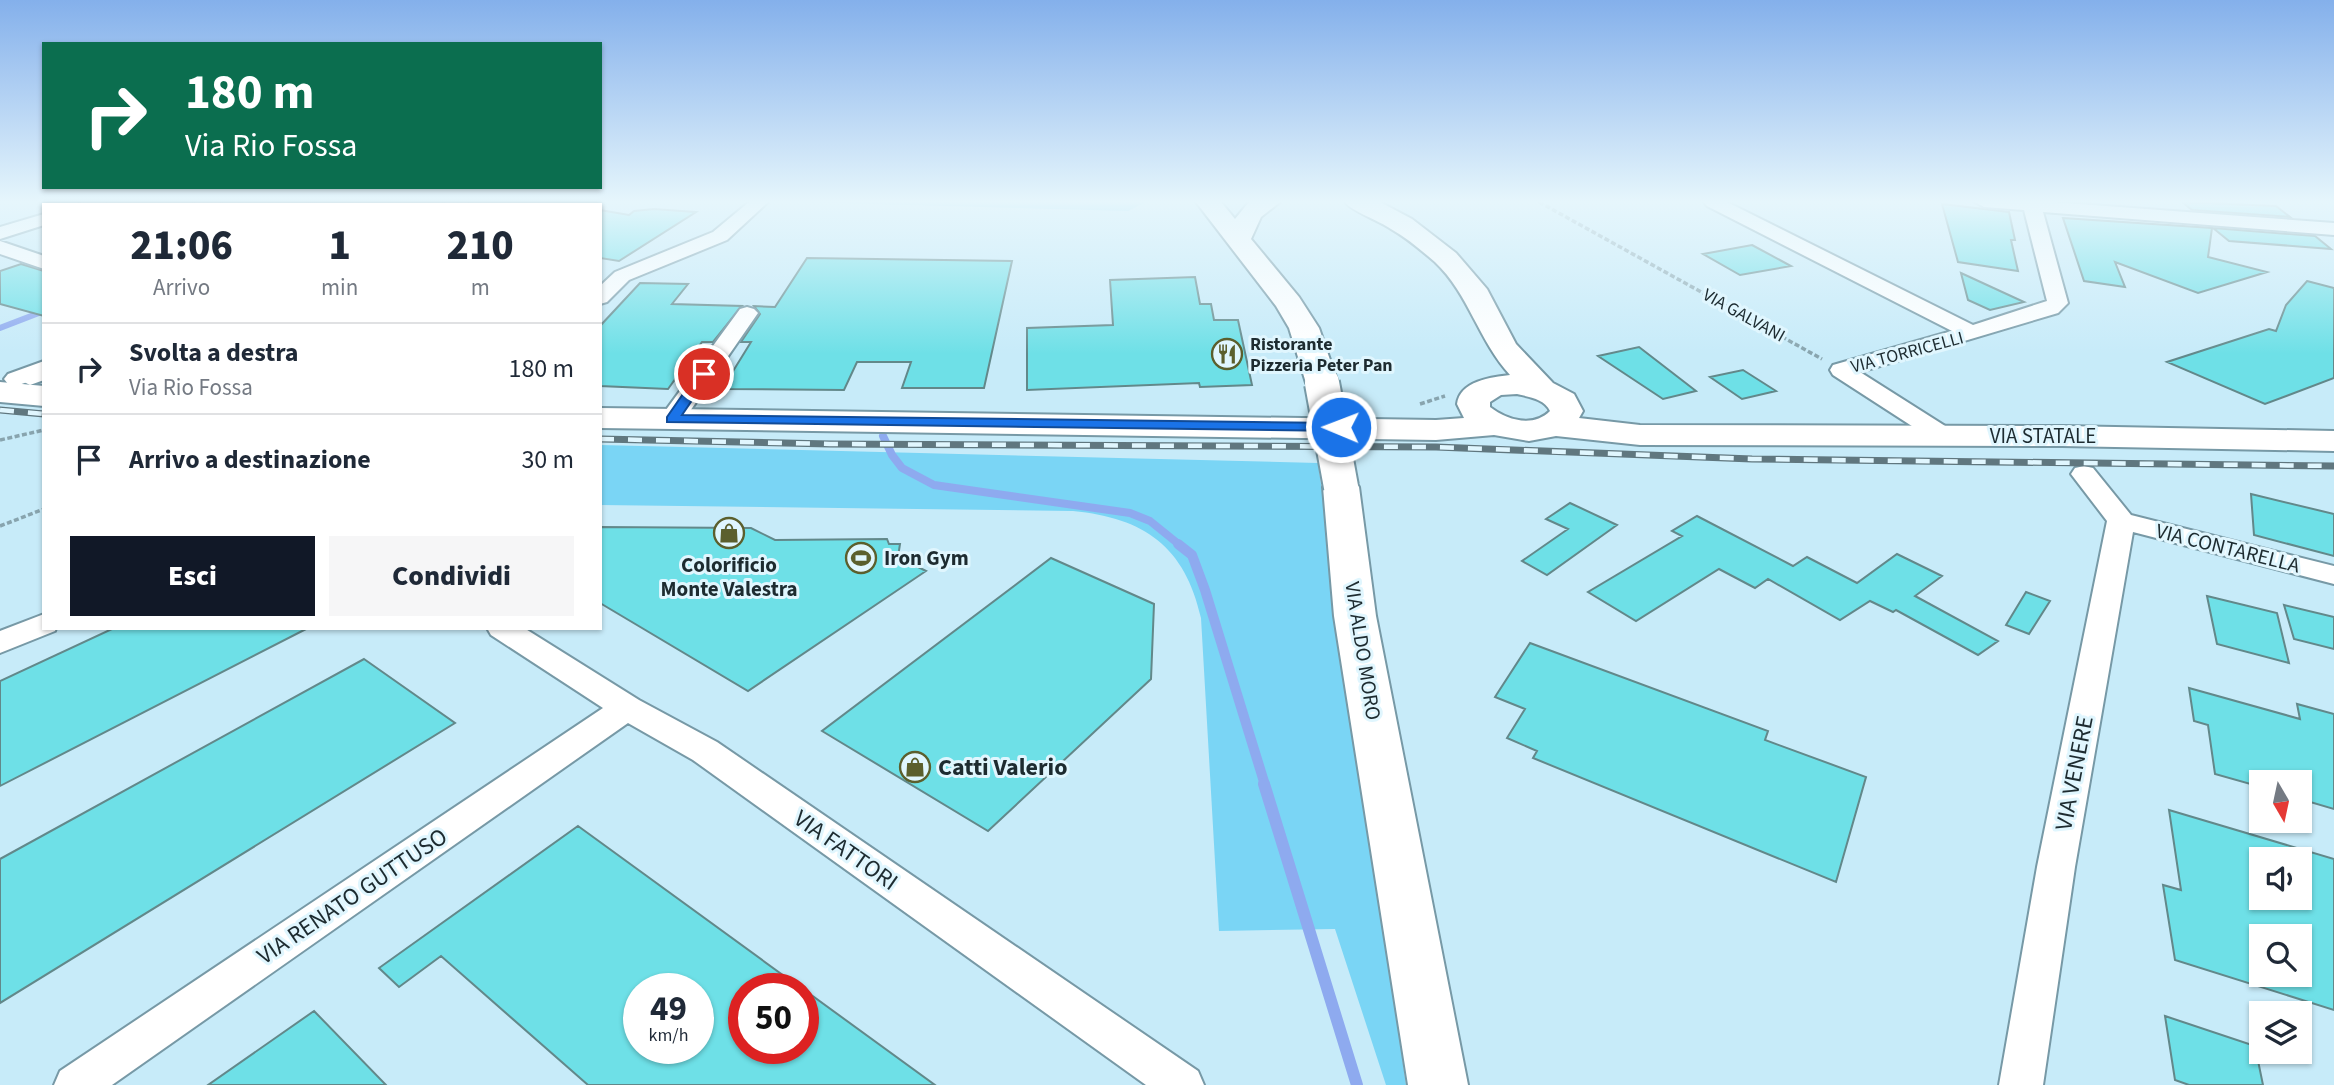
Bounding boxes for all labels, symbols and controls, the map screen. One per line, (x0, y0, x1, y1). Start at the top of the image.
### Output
text: 180 m (185, 58, 314, 128)
icon: right (70, 70, 161, 161)
text: Via Rio Fossa (185, 123, 357, 169)
text: 21:06 (130, 216, 233, 276)
text: 1 (328, 216, 351, 276)
text: 210 (447, 216, 514, 276)
text: Arrivo (153, 271, 210, 304)
text: min (321, 271, 358, 304)
text: m (471, 271, 490, 304)
street label: VIA GALVANI (1698, 283, 1790, 348)
street label: VIA TORRICELLI (1848, 325, 1966, 380)
place label: Ristorante Pizzeria Peter Pan (1250, 332, 1393, 378)
text: Svolta a destra (129, 334, 299, 371)
restaurant icon: Ristorante Pizzeria Peter Pan (1210, 337, 1244, 371)
pin (674, 344, 734, 404)
icon: right (70, 350, 108, 388)
text: 180 m (508, 350, 574, 387)
icon: arrive (685, 355, 723, 393)
text: Via Rio Fossa (129, 371, 253, 404)
position arrow (1304, 390, 1378, 464)
street label: VIA STATALE (1990, 421, 2096, 451)
icon: arrive (70, 441, 108, 479)
text: Arrivo a destinazione (129, 441, 371, 478)
text: 30 m (521, 441, 574, 478)
shop icon: Colorificio Monte Valestra (712, 516, 746, 550)
street label: VIA CONTARELLA (2153, 516, 2304, 581)
button: Esci (70, 536, 315, 616)
button: Condividi (329, 536, 574, 616)
sports icon: Iron Gym (844, 541, 878, 575)
place label: Iron Gym (884, 543, 969, 573)
place label: Colorificio Monte Valestra (660, 550, 798, 604)
street label: VIA ALDO MORO (1337, 580, 1389, 722)
street label: VIA VENERE (2046, 713, 2103, 833)
shop icon: Catti Valerio (898, 750, 932, 784)
place label: Catti Valerio (938, 750, 1067, 785)
north arrow (2249, 770, 2312, 833)
map controls (2249, 770, 2312, 1064)
street label: VIA FATTORI (786, 802, 905, 899)
street label: VIA RENATO GUTTUSO (250, 820, 455, 973)
button: sound (2249, 847, 2312, 910)
button: search (2249, 924, 2312, 987)
speed limit sign: 50 (728, 973, 819, 1064)
text: 49 (650, 984, 687, 1034)
button: layers (2249, 1001, 2312, 1064)
text: km/h (649, 1023, 688, 1048)

